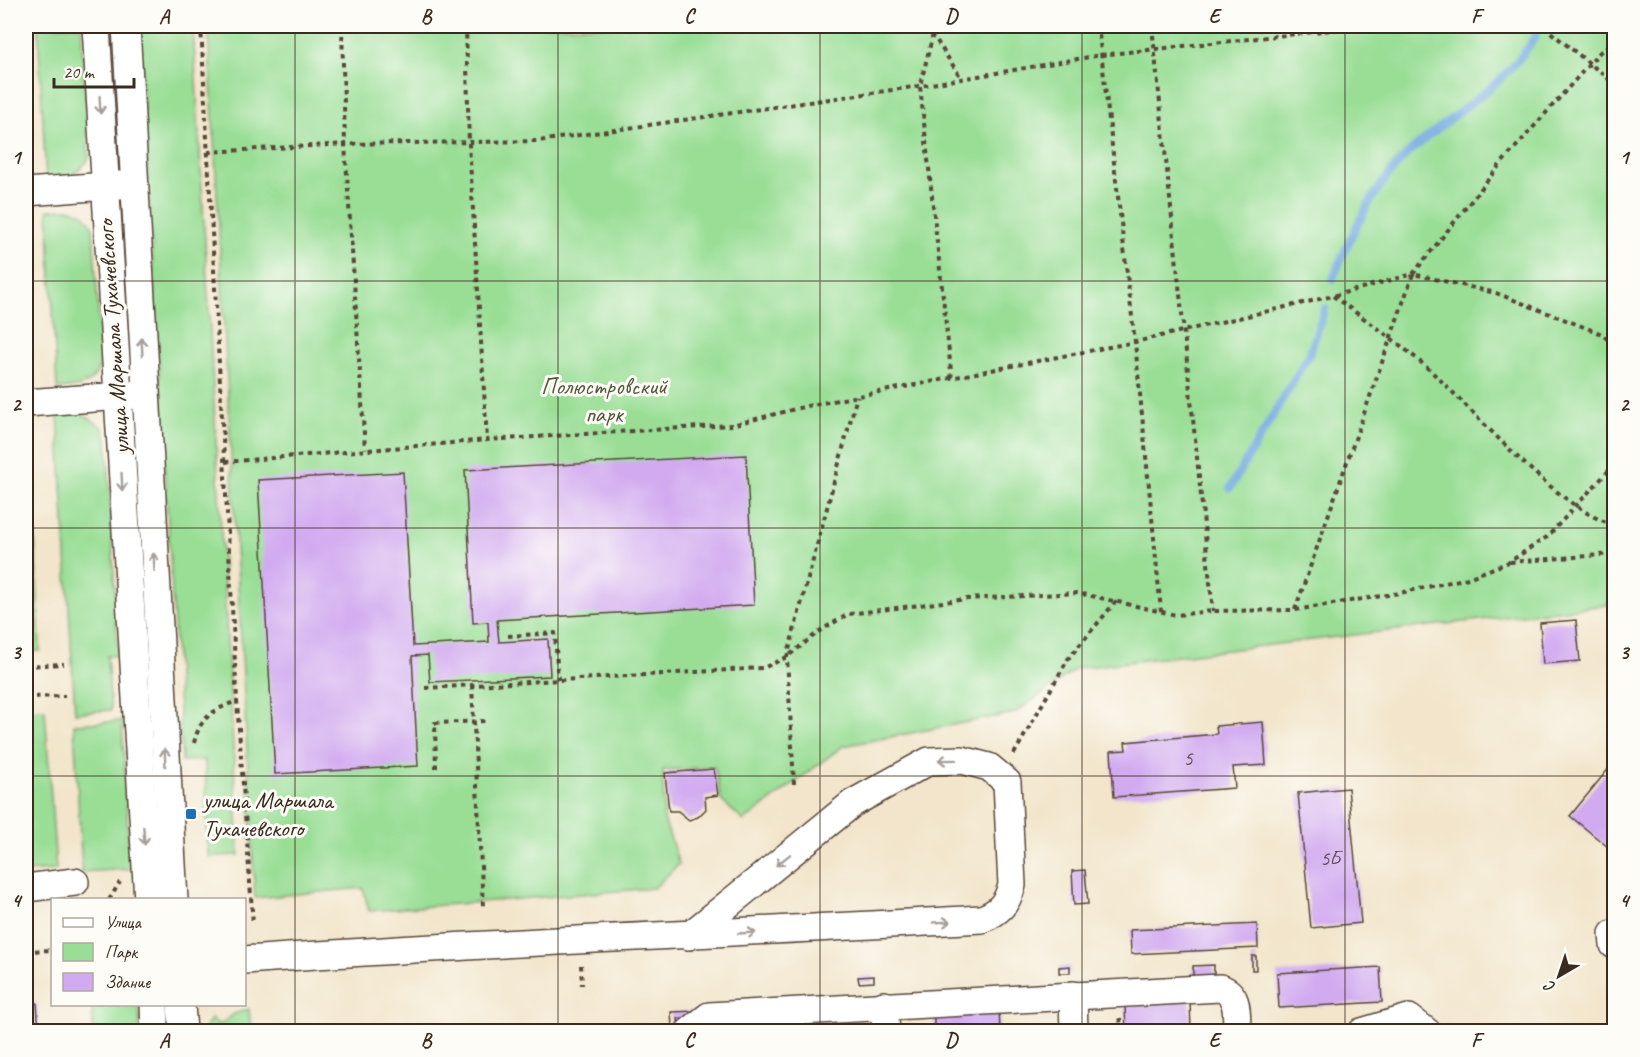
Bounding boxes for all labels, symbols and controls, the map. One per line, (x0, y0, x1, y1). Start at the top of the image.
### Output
text: A (159, 4, 171, 29)
text: B (421, 4, 433, 29)
text: C (684, 4, 696, 29)
text: D (945, 4, 959, 29)
text: E (1209, 4, 1223, 29)
text: F (1471, 4, 1485, 29)
scale bar (54, 51, 134, 89)
text: 20 m (63, 61, 96, 83)
one-way arrow (94, 94, 105, 114)
text: 1 (12, 145, 23, 170)
text: 1 (1620, 145, 1631, 170)
street label: улица Маршала Тухачевского (90, 216, 136, 457)
one-way arrow (136, 337, 147, 357)
park label: Полюстровский парк (541, 371, 669, 429)
text: 2 (12, 392, 23, 417)
text: 2 (1620, 392, 1631, 417)
one-way arrow (117, 472, 128, 492)
one-way arrow (148, 553, 159, 573)
text: 3 (12, 640, 23, 665)
text: 3 (1620, 640, 1631, 665)
house number: 5 (1183, 745, 1194, 771)
one-way arrow (159, 748, 170, 768)
one-way arrow (937, 755, 957, 766)
place label: улица Маршала Тухачевского (201, 785, 335, 843)
marker: улица Маршала Тухачевского (184, 807, 198, 821)
one-way arrow (139, 825, 150, 845)
house number: 5Б (1320, 845, 1343, 871)
one-way arrow (776, 853, 791, 867)
text: 4 (12, 888, 24, 913)
text: 4 (1620, 888, 1632, 913)
legend (51, 898, 246, 1006)
text: Улица (105, 911, 142, 933)
one-way arrow (931, 916, 951, 927)
one-way arrow (737, 927, 757, 938)
text: Парк (105, 941, 139, 963)
north arrow (1529, 946, 1589, 1006)
text: Здание (105, 971, 151, 993)
text: С (1539, 975, 1560, 997)
text: A (159, 1028, 171, 1053)
text: B (421, 1028, 433, 1053)
text: C (684, 1028, 696, 1053)
text: D (945, 1028, 959, 1053)
text: E (1209, 1028, 1223, 1053)
text: F (1471, 1028, 1485, 1053)

